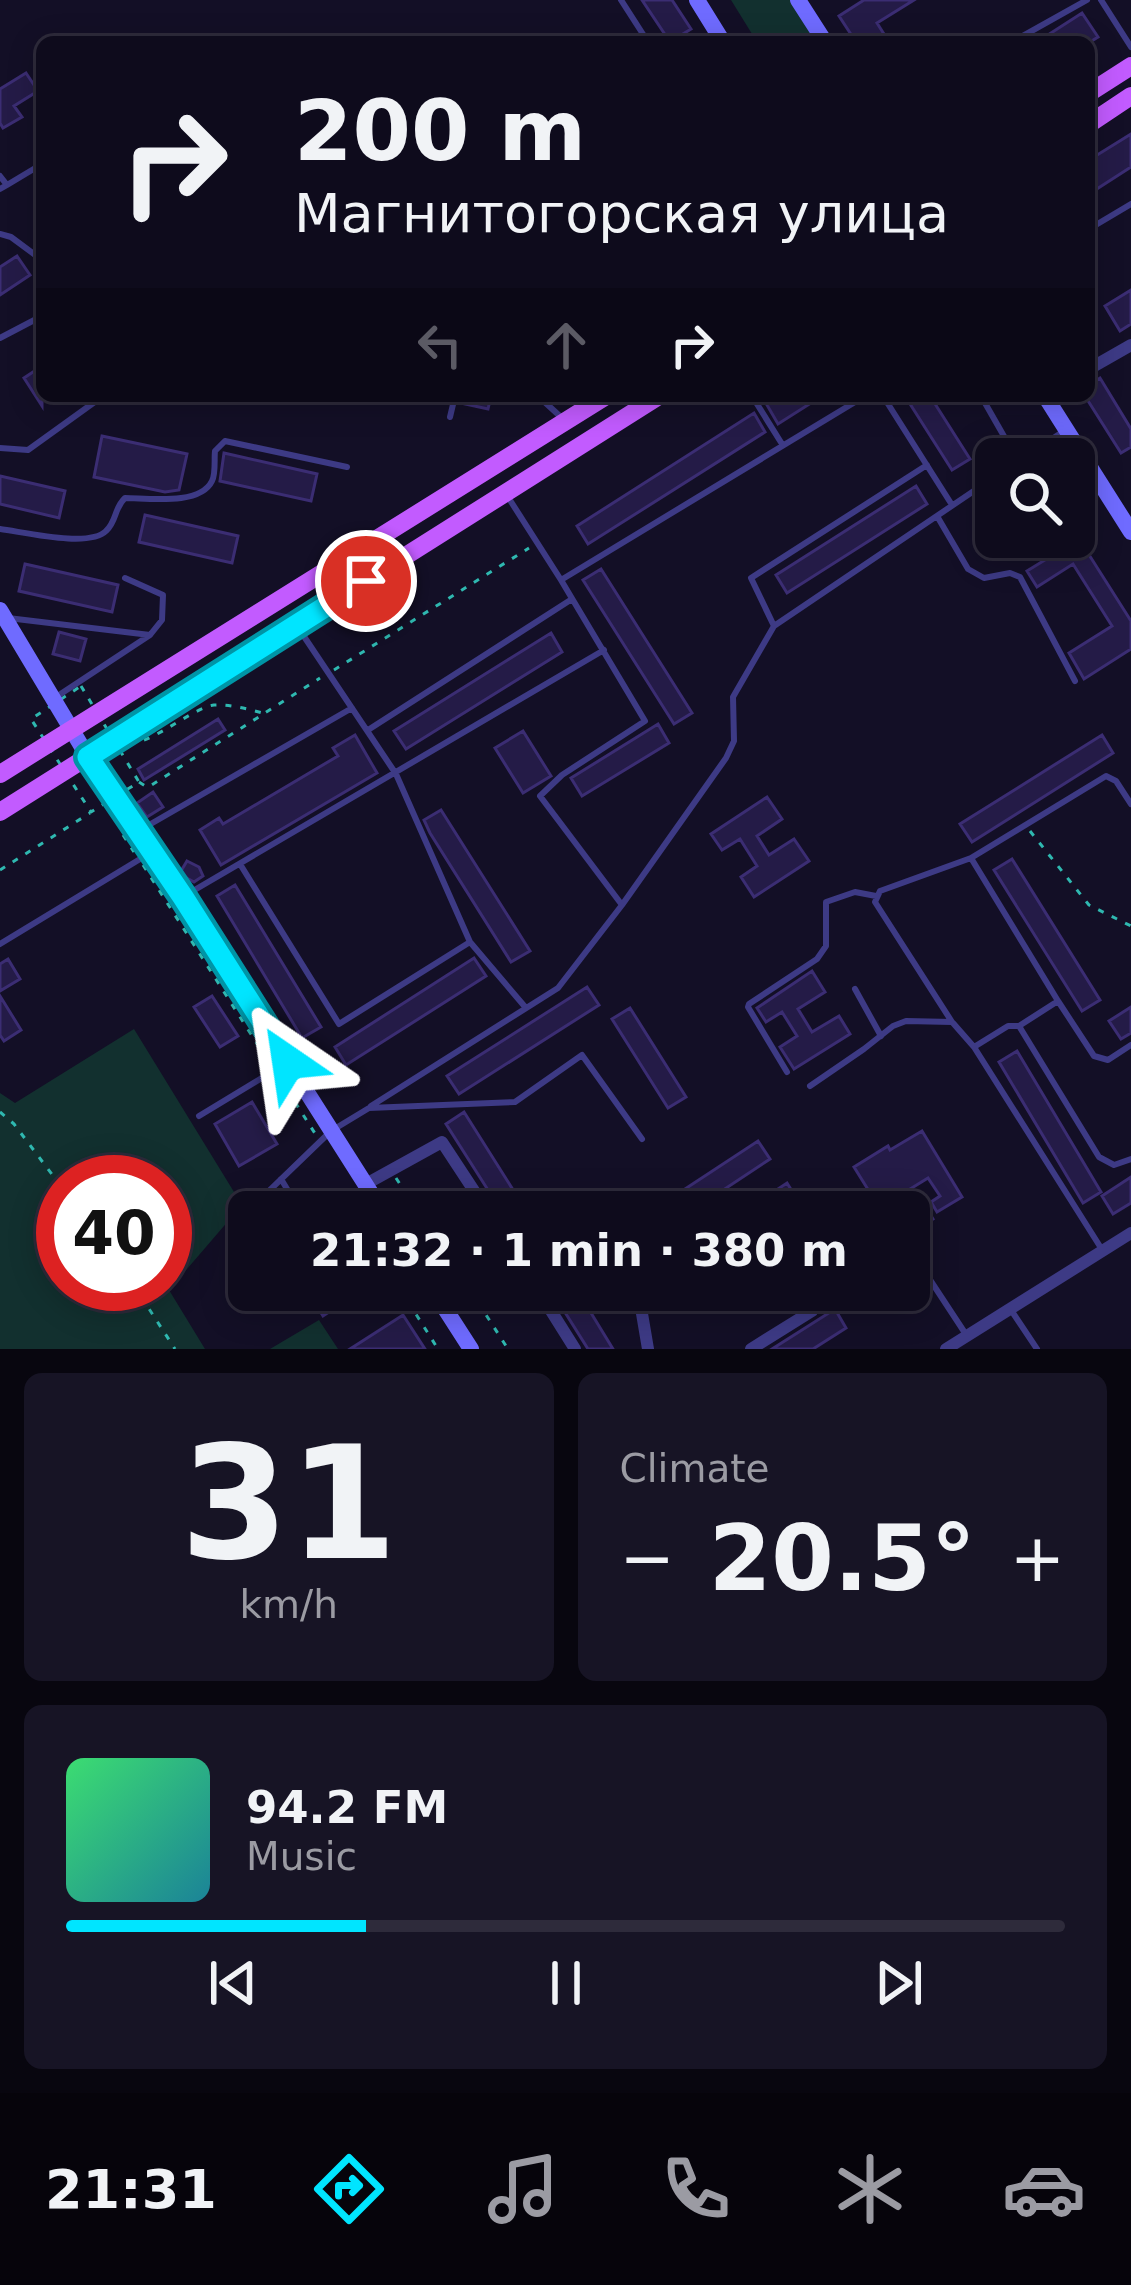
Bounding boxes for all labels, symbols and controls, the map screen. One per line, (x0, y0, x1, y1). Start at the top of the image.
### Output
text: 200 m (294, 82, 586, 180)
icon: right (96, 84, 252, 240)
text: Магнитогорская улица (294, 182, 949, 245)
icon: left (407, 312, 473, 378)
icon: ahead (533, 312, 599, 378)
icon: right (659, 312, 725, 378)
map controls (975, 438, 1095, 558)
button: search (975, 438, 1095, 558)
pin (315, 530, 417, 632)
icon: arrive (333, 548, 399, 614)
position arrow (225, 999, 351, 1125)
speed limit sign: 40 (36, 1155, 192, 1311)
text: 21:32 · 1 min · 380 m (310, 1224, 848, 1277)
text: 31 (180, 1413, 397, 1595)
text: Climate (620, 1446, 770, 1491)
text: 20.5° (709, 1506, 976, 1611)
text: − (620, 1520, 675, 1597)
text: + (1010, 1520, 1065, 1597)
text: km/h (240, 1582, 338, 1627)
text: 94.2 FM (246, 1781, 448, 1834)
text: Music (246, 1834, 357, 1879)
icon: previous (200, 1950, 266, 2016)
icon: pause (533, 1950, 599, 2016)
icon: next (866, 1950, 932, 2016)
icon: directions (307, 2147, 391, 2231)
icon: music (481, 2147, 565, 2231)
icon: phone (654, 2147, 738, 2231)
icon: climate (828, 2147, 912, 2231)
icon: car (1002, 2147, 1086, 2231)
text: 21:31 (45, 2158, 217, 2221)

